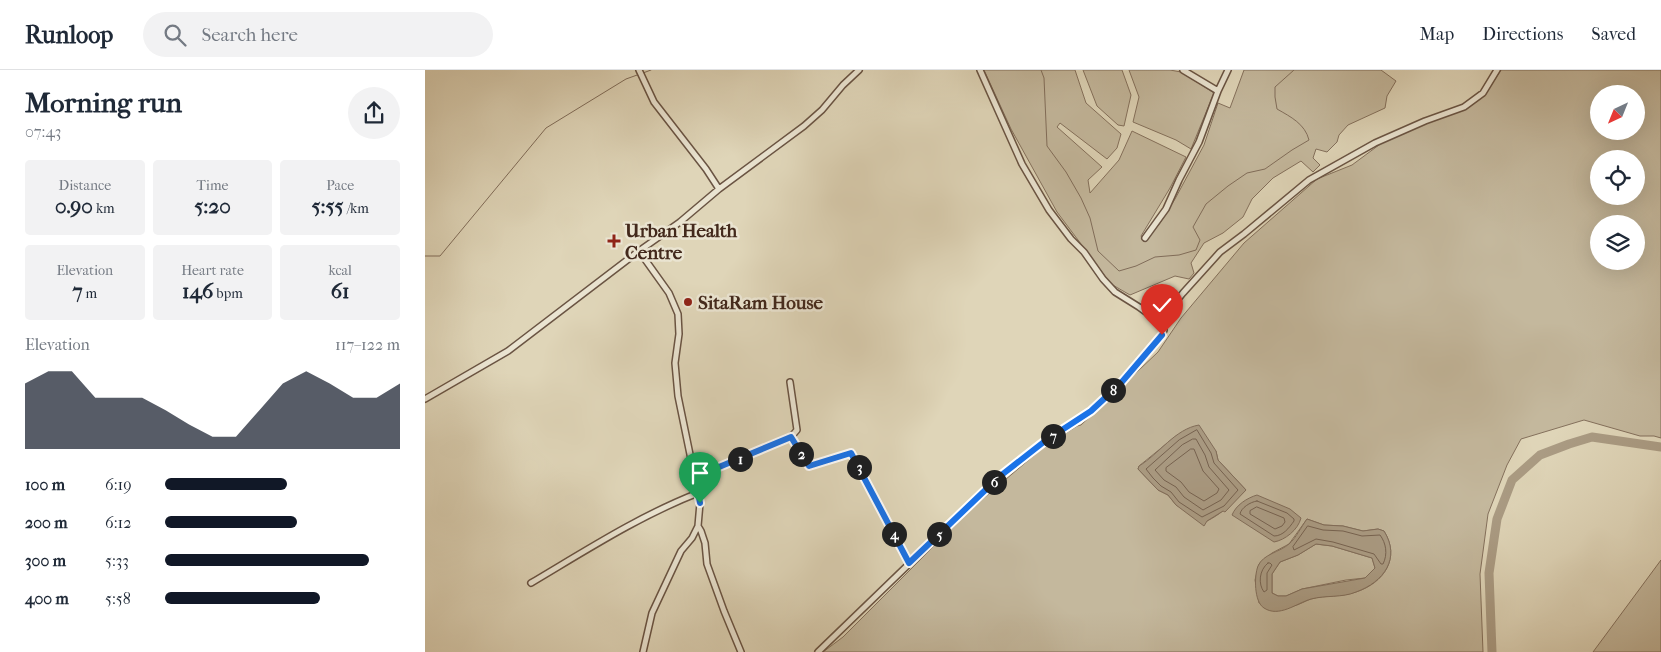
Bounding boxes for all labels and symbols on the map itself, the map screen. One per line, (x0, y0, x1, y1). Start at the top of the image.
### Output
north arrow (1590, 85, 1645, 140)
place label: Urban Health Centre (624, 220, 738, 264)
marker: Urban Health Centre (607, 234, 621, 248)
pin (1141, 284, 1183, 335)
place label: SitaRam House (698, 292, 824, 314)
marker: SitaRam House (682, 296, 694, 308)
pin: 8 (1101, 378, 1125, 402)
pin: 7 (1041, 424, 1065, 448)
pin: 2 (789, 442, 813, 466)
pin: 1 (727, 446, 753, 472)
pin (679, 452, 721, 503)
pin: 3 (847, 454, 871, 480)
pin: 6 (981, 470, 1007, 494)
pin: 4 (881, 522, 907, 546)
pin: 5 (927, 522, 951, 546)

